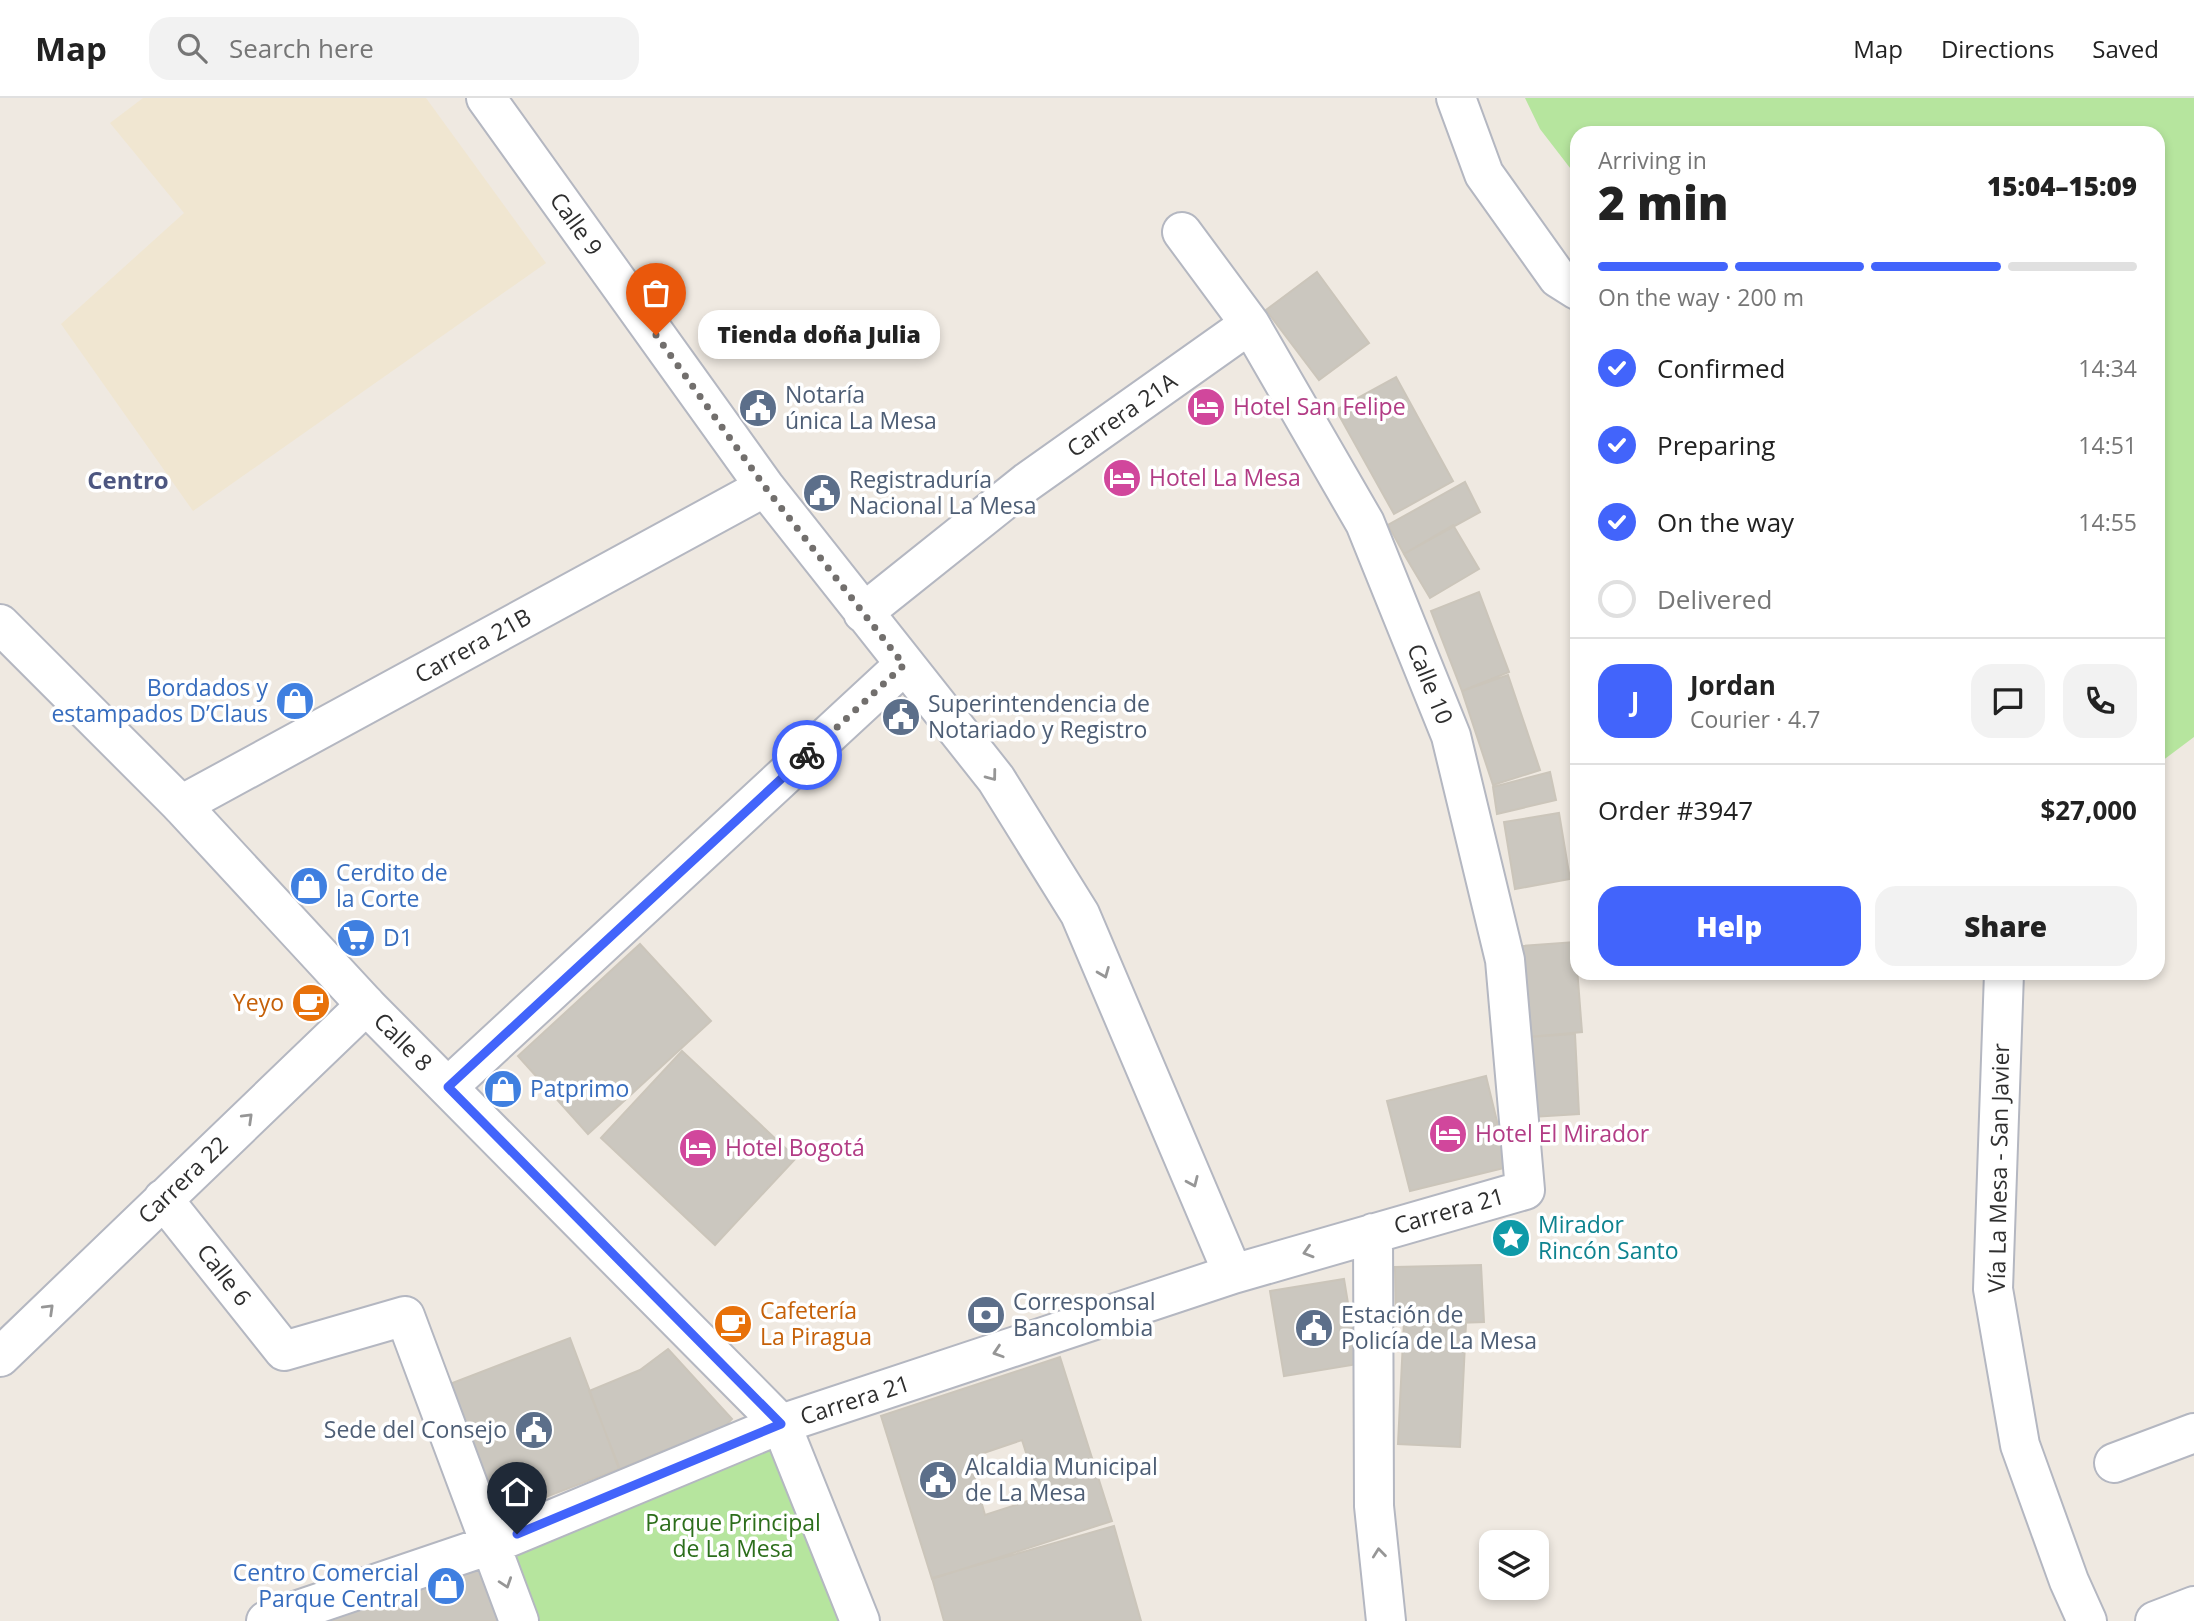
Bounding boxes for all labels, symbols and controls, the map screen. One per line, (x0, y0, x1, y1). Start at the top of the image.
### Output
search box (149, 17, 639, 80)
text: Map (35, 26, 107, 71)
icon: search (173, 29, 211, 67)
text: Search here (229, 30, 374, 66)
text: Map (1853, 32, 1903, 65)
text: Directions (1941, 32, 2054, 65)
text: Saved (2092, 32, 2159, 65)
text: Arriving in (1598, 144, 1707, 176)
text: 15:04–15:09 (1987, 168, 2137, 204)
text: 2 min (1598, 171, 1729, 233)
street label: Calle 9 (543, 185, 611, 262)
pin (626, 263, 686, 335)
icon: bag (637, 274, 675, 312)
text: On the way · 200 m (1598, 281, 1804, 313)
callout: Tienda doña Julia (698, 310, 940, 360)
text: Tienda doña Julia (717, 318, 921, 350)
icon: check (1598, 349, 1636, 387)
text: Confirmed (1657, 350, 1785, 386)
text: 14:34 (2078, 352, 2137, 384)
street label: Carrera 21A (1060, 364, 1183, 464)
place label: Notaría única La Mesa (785, 378, 937, 436)
hotel icon: Hotel San Felipe (1185, 386, 1227, 428)
public building icon: Notaría única La Mesa (737, 387, 779, 429)
place label: Hotel San Felipe (1233, 390, 1406, 422)
icon: check (1598, 426, 1636, 464)
text: Preparing (1657, 427, 1775, 463)
text: 14:51 (2078, 429, 2137, 461)
hotel icon: Hotel La Mesa (1101, 457, 1143, 499)
place label: Hotel La Mesa (1149, 461, 1301, 493)
district label: Centro (87, 463, 169, 496)
place label: Registraduría Nacional La Mesa (849, 463, 1037, 521)
public building icon: Registraduría Nacional La Mesa (801, 472, 843, 514)
icon: check (1598, 503, 1636, 541)
text: On the way (1657, 504, 1794, 540)
text: 14:55 (2078, 506, 2137, 538)
text: Delivered (1657, 581, 1772, 617)
street label: Carrera 21B (409, 600, 536, 690)
street label: Calle 10 (1400, 639, 1462, 729)
button: chat (1971, 664, 2045, 738)
button: phone (2063, 664, 2137, 738)
text: Jordan (1690, 667, 1776, 703)
place label: Bordados y estampados D’Claus (51, 671, 268, 729)
shop icon: Bordados y estampados D’Claus (274, 680, 316, 722)
text: J (1631, 683, 1639, 719)
place label: Superintendencia de Notariado y Registro (928, 687, 1150, 745)
public building icon: Superintendencia de Notariado y Registro (880, 696, 922, 738)
text: Courier · 4.7 (1690, 703, 1820, 735)
courier (772, 720, 842, 790)
icon: bike (788, 736, 826, 774)
one-way arrow (984, 768, 997, 781)
text: Order #3947 (1598, 792, 1753, 828)
text: $27,000 (2040, 792, 2137, 828)
place label: Cerdito de la Corte (336, 856, 448, 914)
shop icon: Cerdito de la Corte (288, 865, 330, 907)
button: Help (1598, 886, 1861, 966)
button: Share (1875, 886, 2137, 966)
supermarket icon: D1 (335, 917, 377, 959)
place label: D1 (383, 921, 413, 953)
one-way arrow (1096, 966, 1110, 978)
cafe icon: Yeyo (290, 982, 332, 1024)
place label: Yeyo (233, 986, 284, 1018)
street label: Calle 8 (367, 1005, 440, 1078)
street label: Vía La Mesa - San Javier (1980, 1042, 2016, 1293)
shop icon: Patprimo (482, 1068, 524, 1110)
place label: Patprimo (530, 1072, 629, 1104)
one-way arrow (240, 1113, 253, 1126)
hotel icon: Hotel El Mirador (1427, 1113, 1469, 1155)
place label: Hotel El Mirador (1475, 1117, 1650, 1149)
hotel icon: Hotel Bogotá (677, 1127, 719, 1169)
street label: Carrera 22 (130, 1128, 234, 1230)
place label: Hotel Bogotá (725, 1131, 865, 1163)
one-way arrow (1185, 1175, 1199, 1188)
street label: Carrera 21 (1390, 1179, 1508, 1241)
place label: Mirador Rincón Santo (1538, 1208, 1679, 1266)
place icon: Mirador Rincón Santo (1490, 1217, 1532, 1259)
street label: Calle 6 (190, 1237, 259, 1312)
one-way arrow (1302, 1244, 1314, 1259)
place label: Corresponsal Bancolombia (1013, 1285, 1156, 1343)
place label: Cafetería La Piragua (760, 1294, 872, 1352)
bank icon: Corresponsal Bancolombia (965, 1294, 1007, 1336)
place label: Estación de Policía de La Mesa (1341, 1298, 1537, 1356)
cafe icon: Cafetería La Piragua (712, 1303, 754, 1345)
one-way arrow (41, 1305, 54, 1318)
public building icon: Estación de Policía de La Mesa (1293, 1307, 1335, 1349)
one-way arrow (993, 1344, 1005, 1358)
street label: Carrera 21 (796, 1366, 914, 1432)
public building icon: Sede del Consejo (513, 1409, 555, 1451)
place label: Sede del Consejo (324, 1413, 507, 1445)
place label: Alcaldia Municipal de La Mesa (965, 1450, 1158, 1508)
public building icon: Alcaldia Municipal de La Mesa (917, 1459, 959, 1501)
pin (487, 1462, 547, 1534)
icon: home (498, 1473, 536, 1511)
park label: Parque Principal de La Mesa (645, 1506, 821, 1564)
map controls (1479, 1530, 1549, 1600)
button: layers (1479, 1530, 1549, 1600)
one-way arrow (1372, 1547, 1387, 1558)
place label: Centro Comercial Parque Central (233, 1556, 419, 1614)
shop icon: Centro Comercial Parque Central (425, 1565, 467, 1607)
one-way arrow (498, 1576, 512, 1588)

